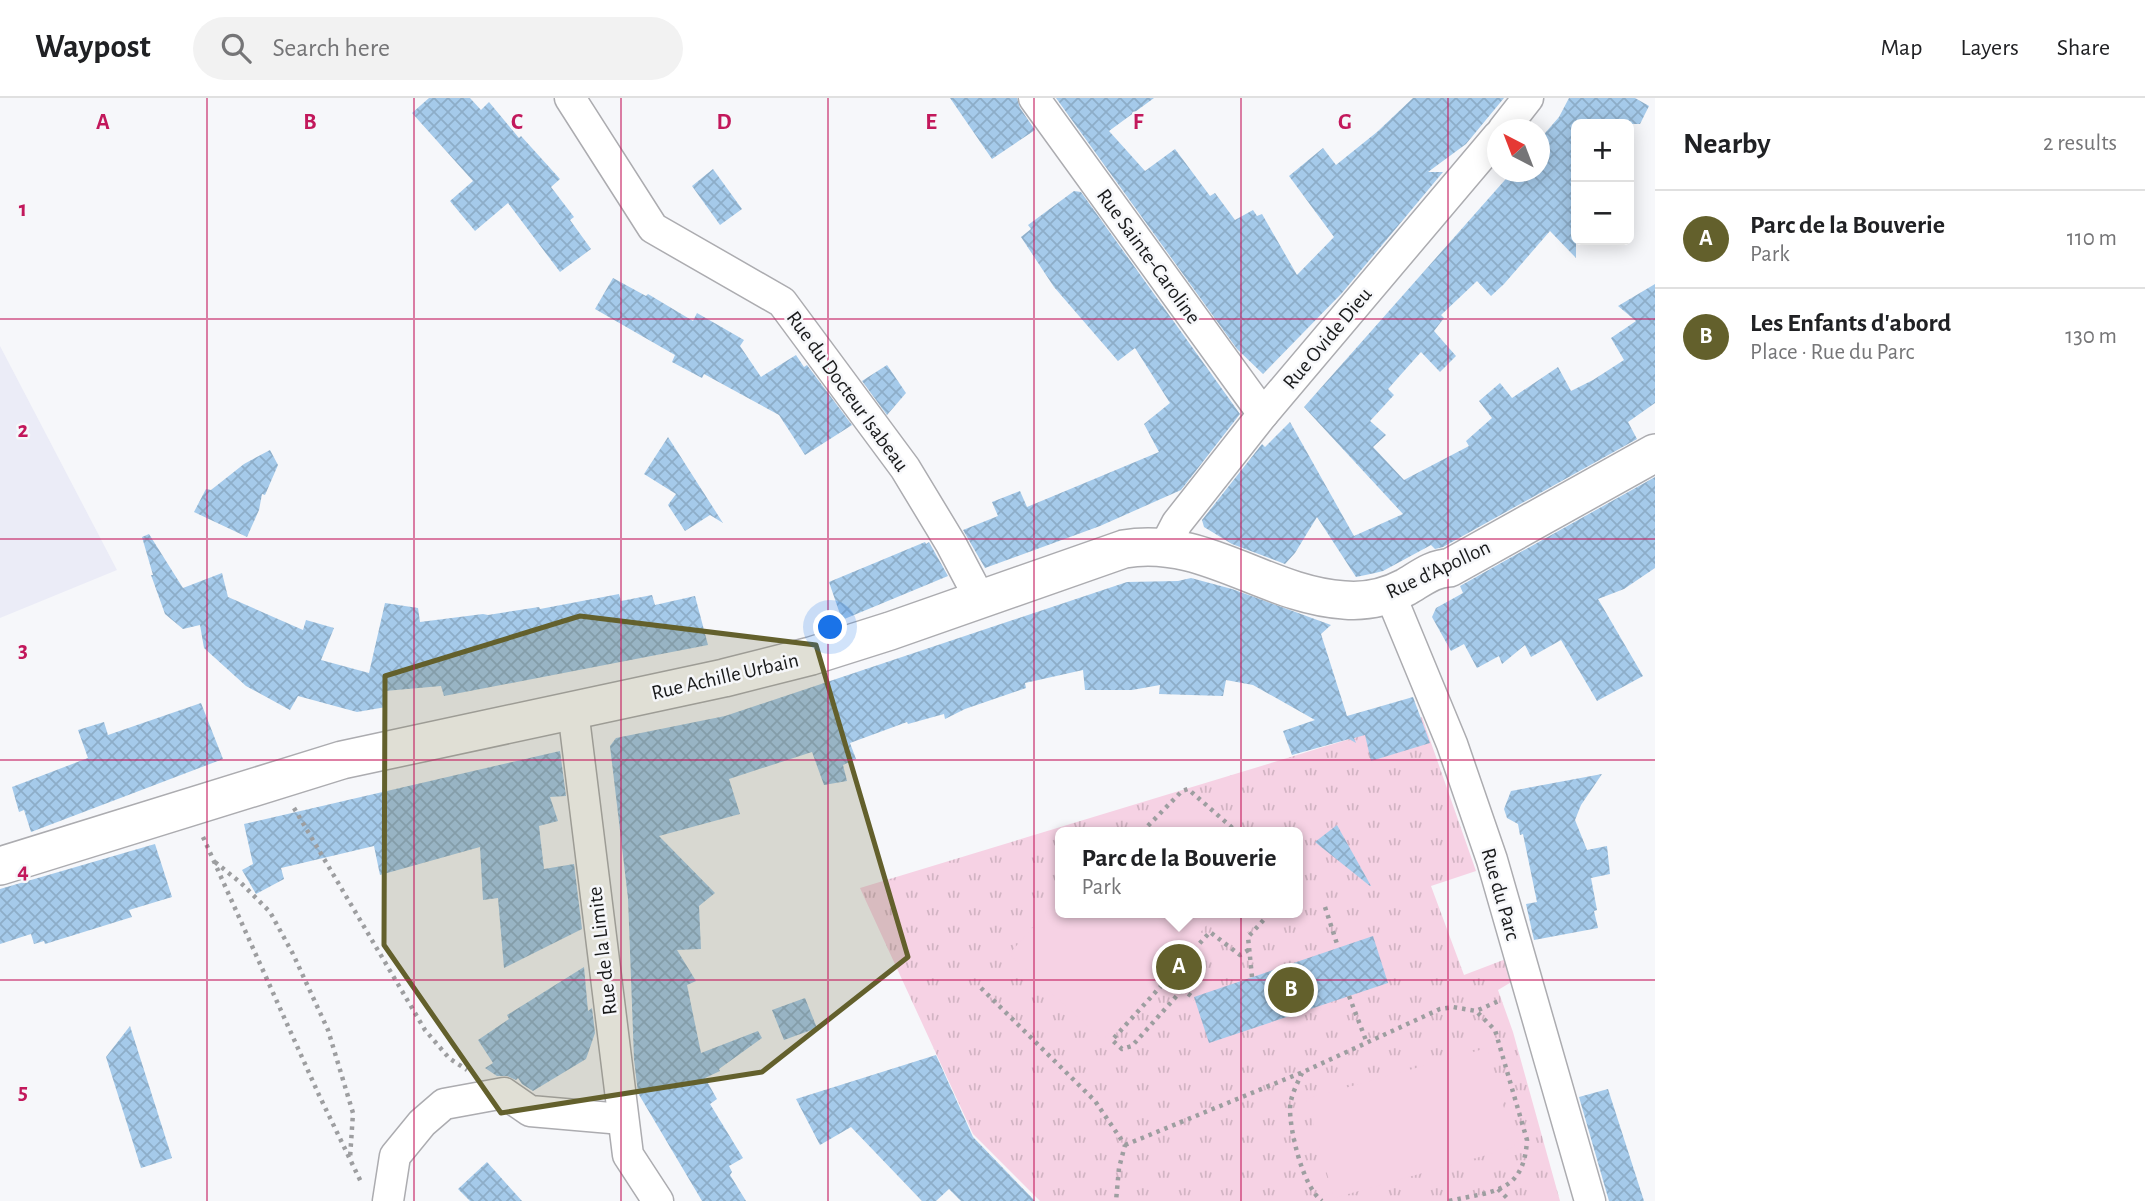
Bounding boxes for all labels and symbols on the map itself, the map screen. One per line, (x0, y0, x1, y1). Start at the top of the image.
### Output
text: A (96, 111, 110, 134)
text: B (303, 111, 317, 134)
text: C (511, 111, 523, 134)
text: D (716, 111, 732, 134)
text: E (925, 111, 937, 134)
text: F (1133, 111, 1144, 134)
text: G (1338, 111, 1352, 134)
north arrow (1487, 119, 1550, 182)
street label: Rue Sainte-Caroline (1093, 185, 1204, 328)
text: 1 (19, 198, 27, 221)
street label: Rue Ovide Dieu (1279, 283, 1376, 393)
street label: Rue du Docteur Isabeau (783, 307, 913, 476)
text: 2 (18, 419, 29, 442)
street label: Rue d'Apollon (1383, 536, 1493, 603)
your location (813, 610, 847, 644)
text: 3 (18, 639, 28, 662)
street label: Rue Achille Urbain (649, 649, 801, 704)
street label: Rue du Parc (1477, 846, 1524, 943)
text: 4 (17, 860, 29, 883)
street label: Rue de la Limite (584, 886, 621, 1016)
pin: A (1156, 941, 1202, 993)
pin: B (1268, 964, 1314, 1016)
text: 5 (18, 1081, 28, 1104)

